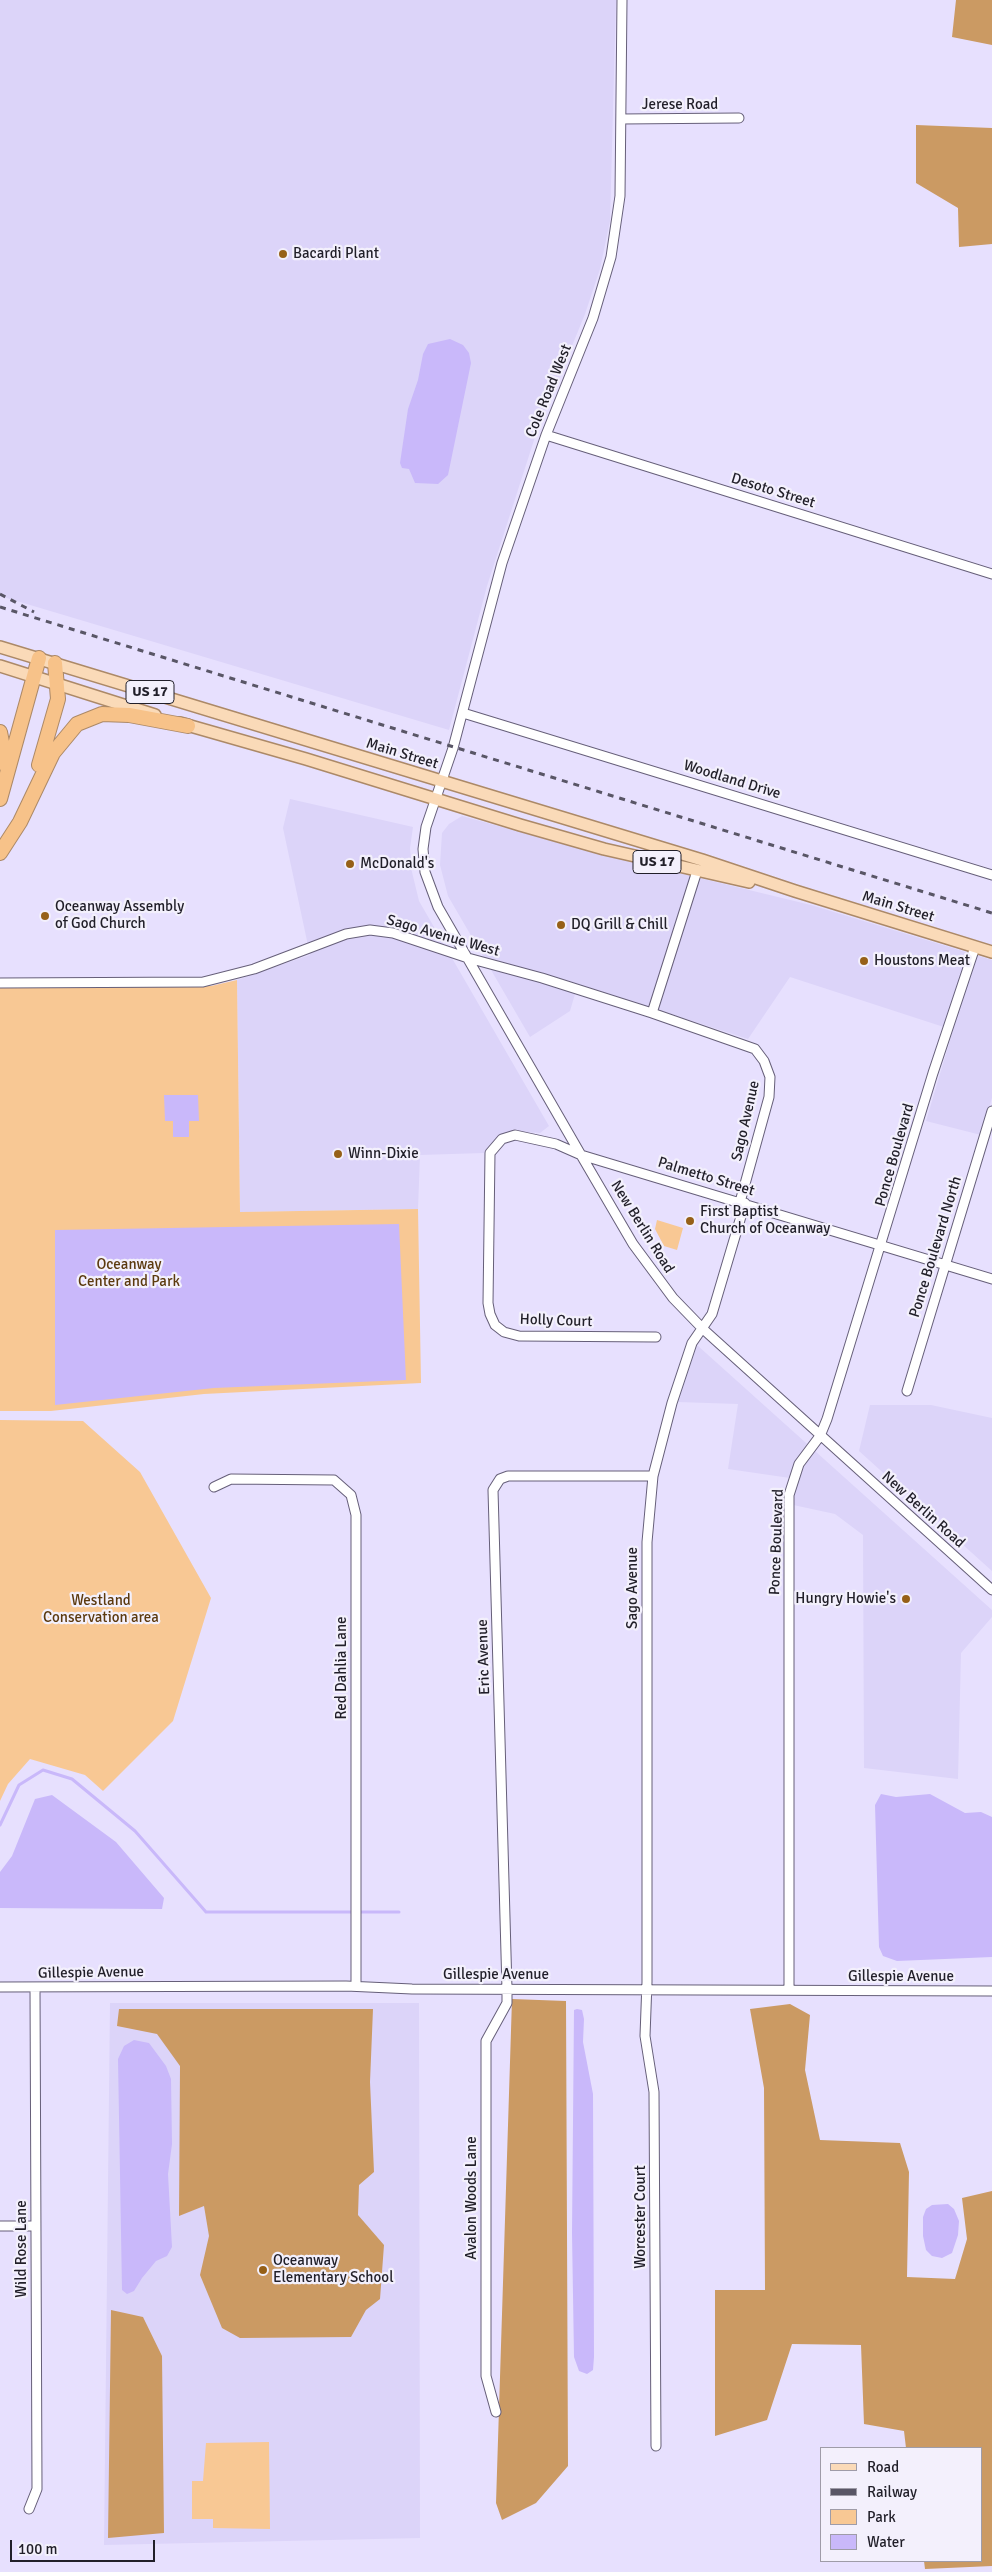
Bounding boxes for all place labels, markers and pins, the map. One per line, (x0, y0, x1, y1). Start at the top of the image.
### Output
place label: Bacardi Plant (293, 245, 379, 263)
marker: Bacardi Plant (277, 248, 289, 260)
place label: McDonald's (360, 855, 434, 873)
marker: McDonald's (344, 858, 356, 870)
place label: Oceanway Assembly of God Church (55, 898, 184, 933)
marker: Oceanway Assembly of God Church (39, 910, 51, 922)
place label: DQ Grill & Chill (571, 916, 668, 934)
marker: DQ Grill & Chill (555, 919, 567, 931)
place label: Houstons Meat (874, 952, 970, 970)
marker: Houstons Meat (858, 955, 870, 967)
place label: Winn-Dixie (348, 1145, 419, 1163)
marker: Winn-Dixie (332, 1148, 344, 1160)
place label: First Baptist Church of Oceanway (700, 1203, 830, 1238)
marker: First Baptist Church of Oceanway (684, 1215, 696, 1227)
place label: Hungry Howie's (795, 1590, 896, 1608)
marker: Hungry Howie's (900, 1593, 912, 1605)
place label: Oceanway Elementary School (273, 2252, 394, 2287)
marker: Oceanway Elementary School (257, 2264, 269, 2276)

